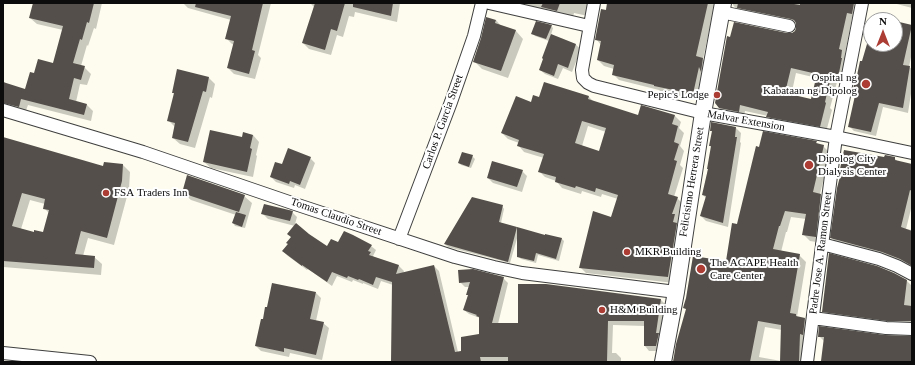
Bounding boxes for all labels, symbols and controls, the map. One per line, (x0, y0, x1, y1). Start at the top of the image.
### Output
north arrow (863, 12, 903, 52)
text: N (879, 15, 887, 27)
place label: Ospital ng Kabataan ng Dipolog (763, 71, 857, 97)
street label: Carlos P. Garcia Street (420, 73, 466, 171)
marker: Ospital ng Kabataan ng Dipolog (860, 78, 872, 90)
place label: Pepic's Lodge (647, 88, 709, 102)
marker: Pepic's Lodge (712, 90, 722, 100)
street label: Malvar Extension (706, 108, 786, 134)
street label: Felicisimo Herrera Street (677, 126, 707, 238)
place label: Dipolog City Dialysis Center (818, 152, 886, 178)
marker: Dipolog City Dialysis Center (803, 159, 815, 171)
place label: FSA Traders Inn (114, 186, 188, 200)
marker: FSA Traders Inn (101, 188, 111, 198)
street label: Padre Jose A. Ramon Street (807, 191, 835, 315)
street label: Tomas Claudio Street (289, 195, 383, 239)
place label: MKR Building (635, 245, 701, 259)
marker: MKR Building (622, 247, 632, 257)
place label: The AGAPE Health Care Center (710, 256, 799, 282)
marker: The AGAPE Health Care Center (695, 263, 707, 275)
place label: H&M Building (610, 303, 678, 317)
marker: H&M Building (597, 305, 607, 315)

